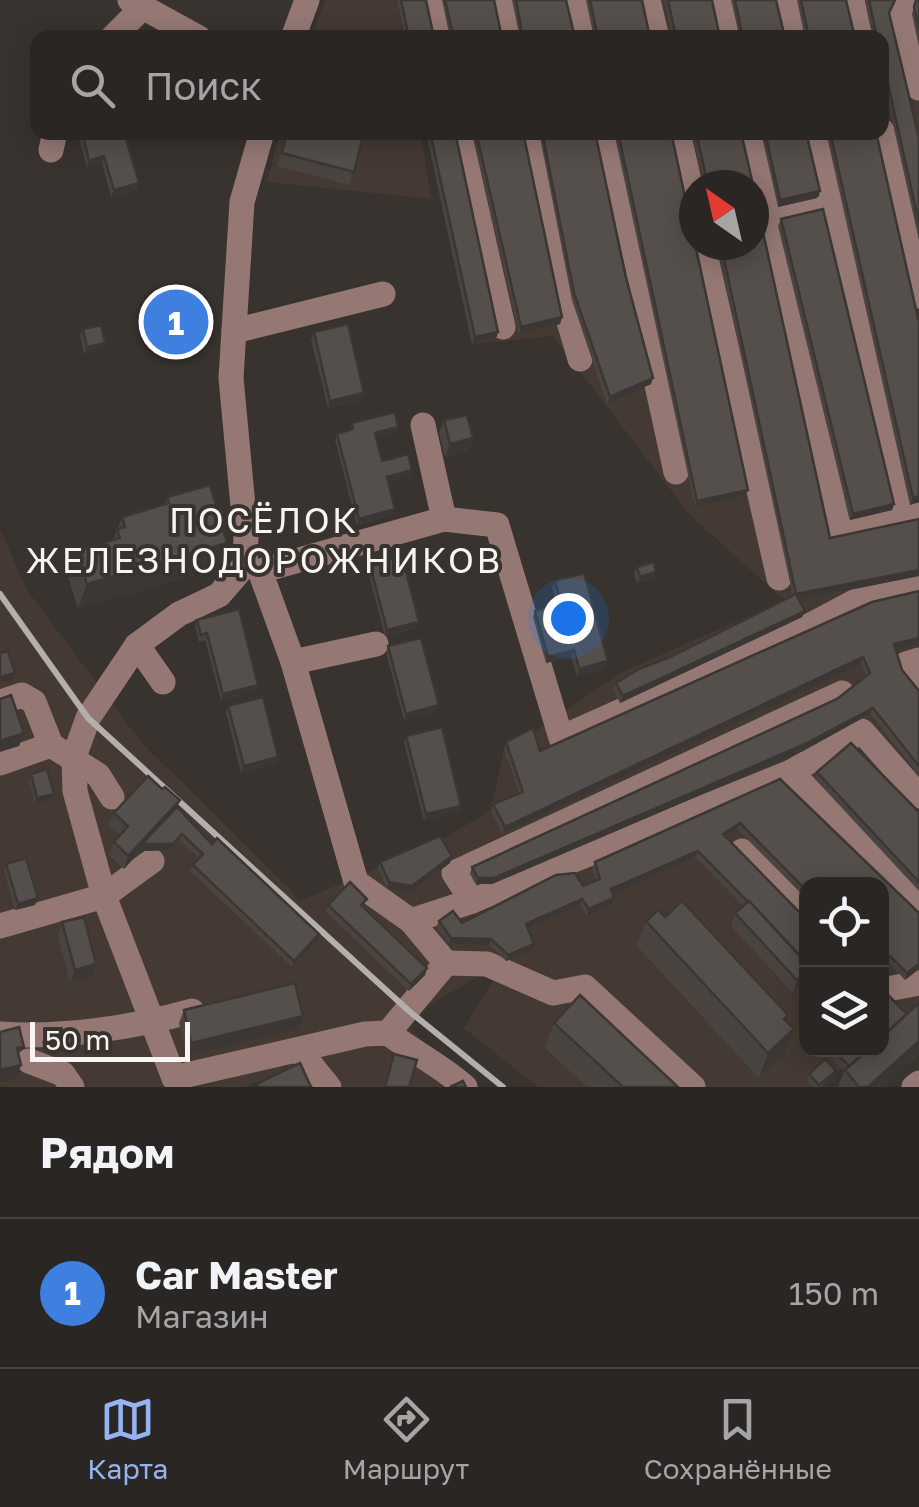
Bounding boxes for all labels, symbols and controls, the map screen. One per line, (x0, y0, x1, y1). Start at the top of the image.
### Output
search box (30, 30, 889, 140)
icon: search (65, 58, 120, 113)
text: Поиск (145, 63, 262, 108)
north arrow (679, 170, 769, 260)
pin: 1 (144, 284, 208, 360)
district label: ПОСЁЛОК ЖЕЛЕЗНОДОРОЖНИКОВ (26, 499, 502, 581)
your location (543, 593, 594, 644)
map controls (799, 877, 889, 1057)
button: locate (799, 877, 889, 967)
button: layers (799, 967, 889, 1057)
scale bar (30, 1017, 190, 1062)
text: 50 m (45, 1023, 110, 1056)
text: Рядом (40, 1127, 174, 1177)
text: Car Master (135, 1252, 338, 1297)
text: 1 (64, 1274, 81, 1312)
text: 150 m (789, 1274, 879, 1312)
text: Магазин (135, 1297, 269, 1335)
tab: Карта (87, 1392, 168, 1485)
tab: Маршрут (343, 1392, 469, 1485)
tab: Сохранённые (644, 1392, 832, 1485)

